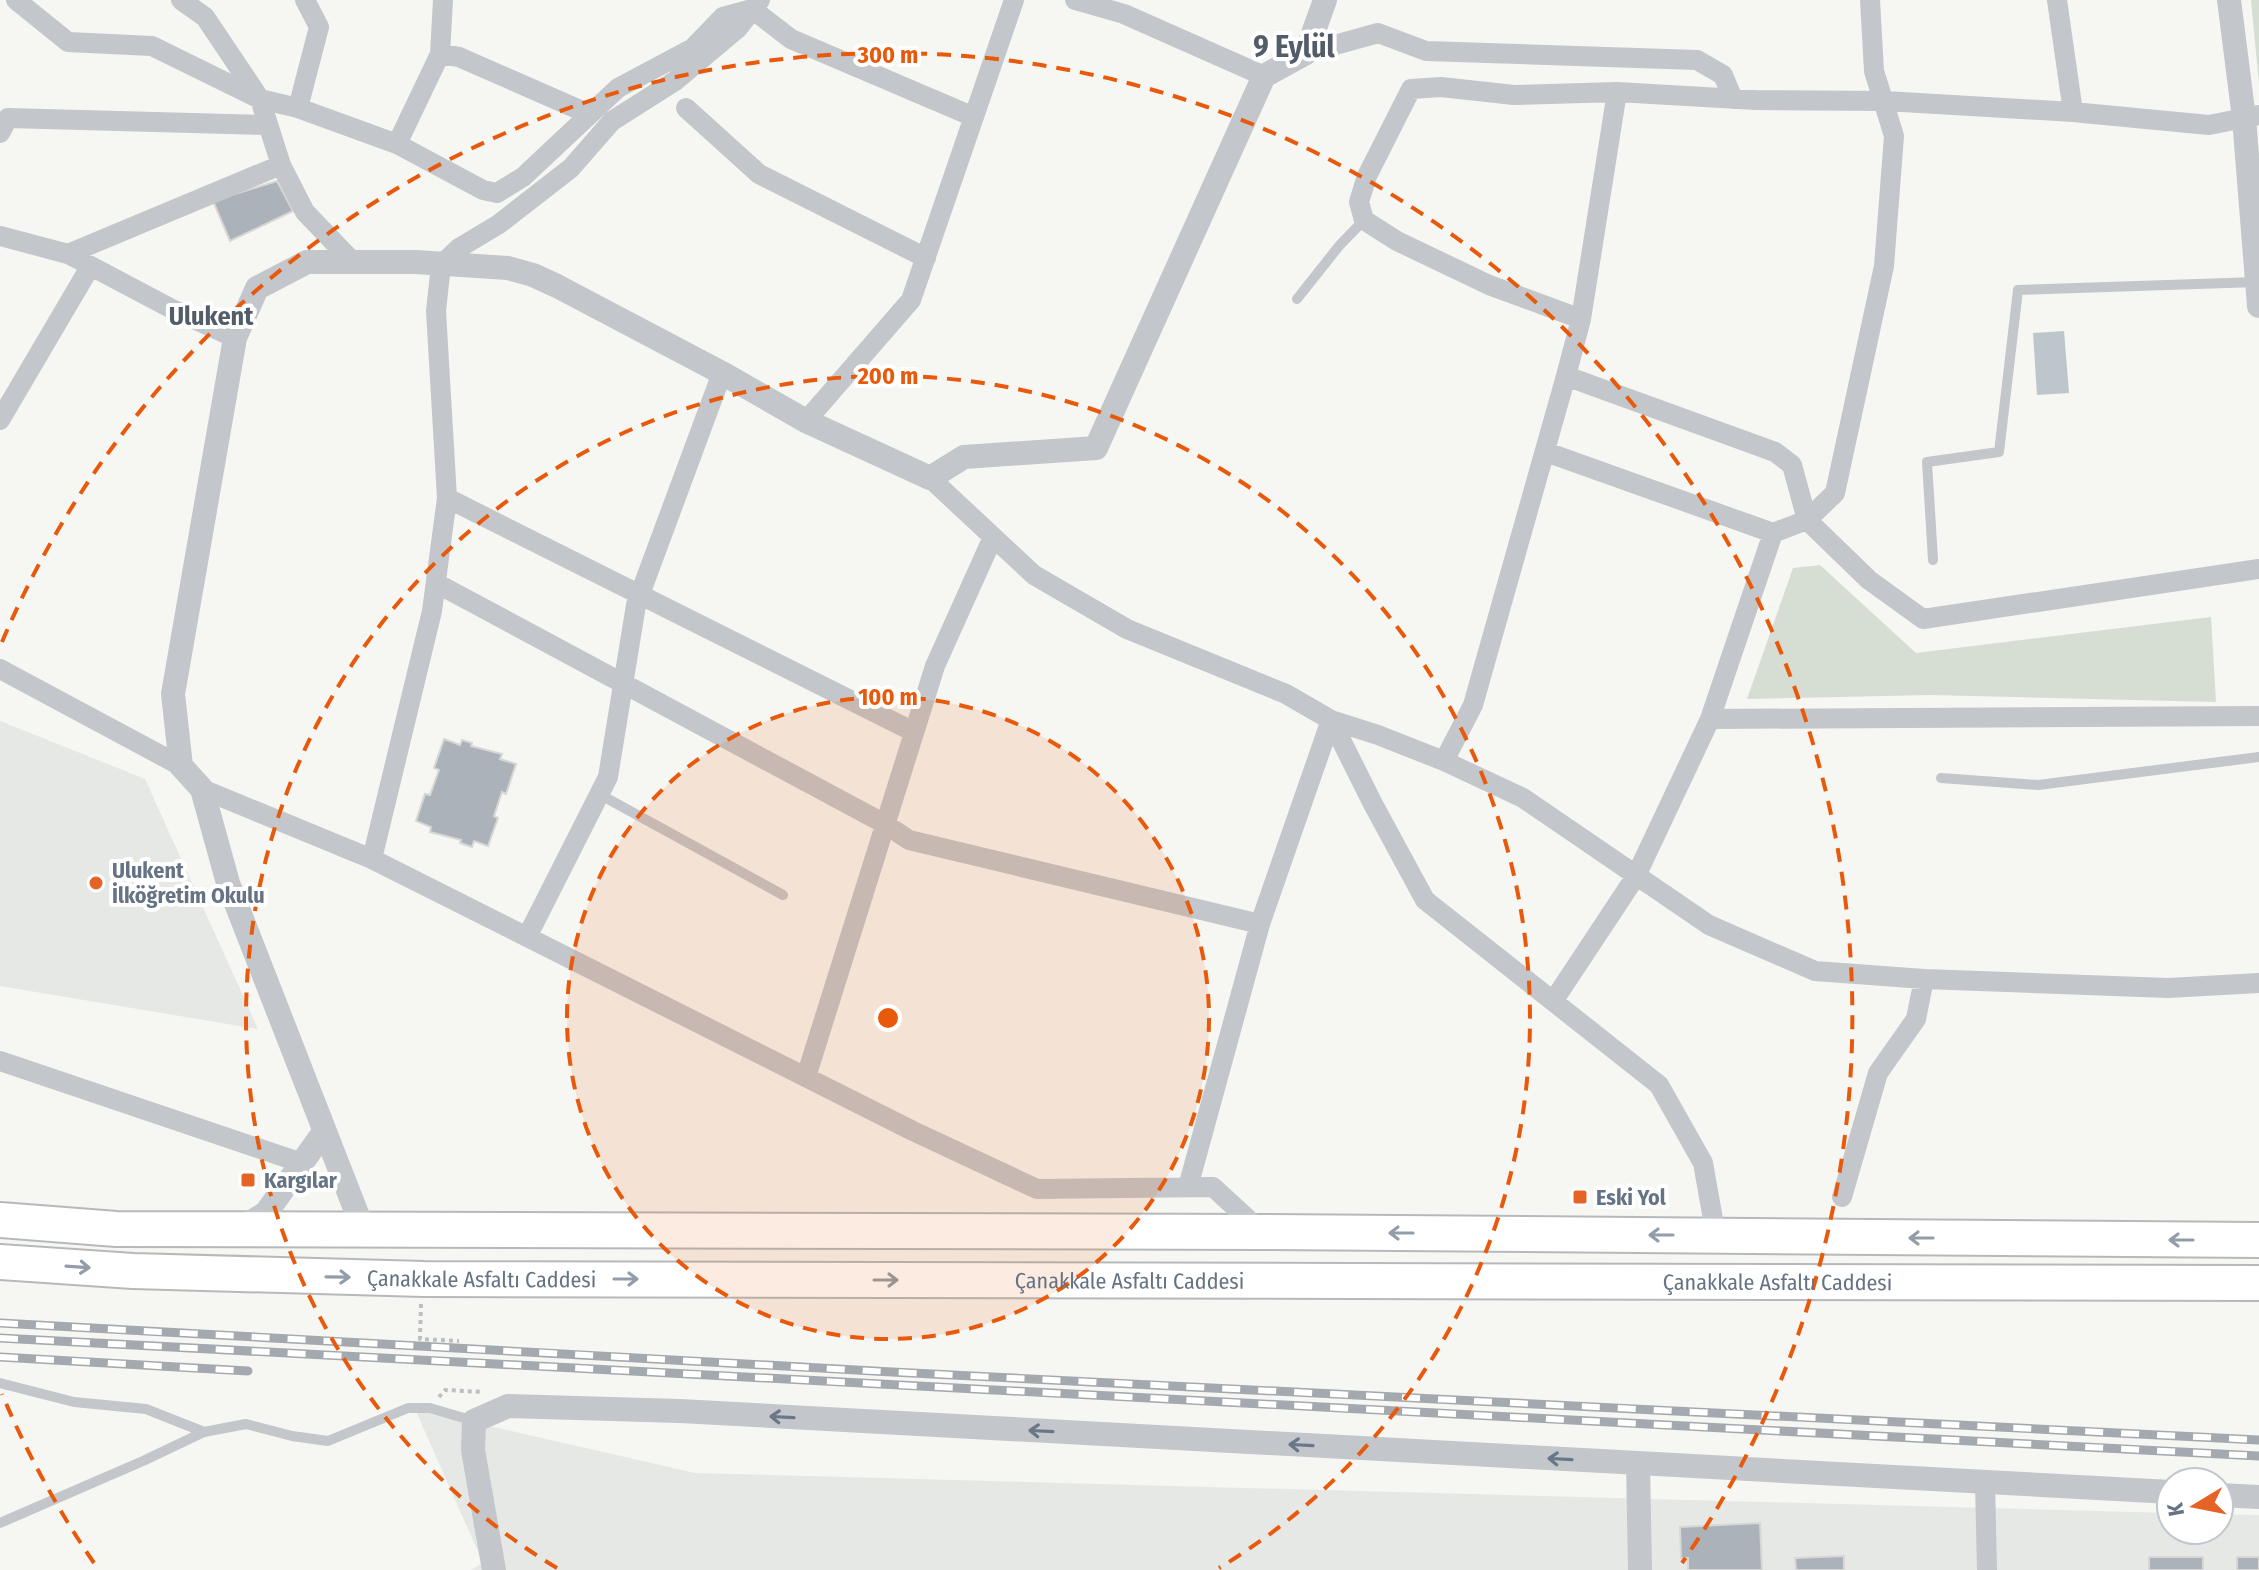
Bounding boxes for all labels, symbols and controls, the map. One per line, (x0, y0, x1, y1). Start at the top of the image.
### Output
district label: 9 Eylül (1253, 29, 1336, 65)
text: 300 m (857, 41, 918, 69)
district label: Ulukent (169, 301, 254, 332)
text: 200 m (857, 362, 918, 390)
text: 100 m (858, 683, 918, 711)
place label: Ulukent İlköğretim Okulu (112, 857, 265, 909)
marker: Ulukent İlköğretim Okulu (87, 874, 105, 892)
centre of rings (874, 1004, 902, 1032)
place label: Kargılar (264, 1167, 338, 1194)
marker: Kargılar (239, 1171, 257, 1189)
place label: Eski Yol (1596, 1184, 1667, 1211)
marker: Eski Yol (1571, 1188, 1589, 1206)
one-way arrow (1388, 1226, 1415, 1241)
one-way arrow (1648, 1228, 1675, 1243)
one-way arrow (1908, 1230, 1935, 1245)
one-way arrow (2168, 1232, 2195, 1248)
one-way arrow (64, 1260, 91, 1275)
street label: Çanakkale Asfaltı Caddesi (367, 1264, 596, 1293)
street label: Çanakkale Asfaltı Caddesi (1015, 1267, 1244, 1295)
street label: Çanakkale Asfaltı Caddesi (1663, 1268, 1892, 1296)
one-way arrow (324, 1269, 351, 1284)
one-way arrow (612, 1271, 639, 1287)
one-way arrow (872, 1272, 899, 1288)
one-way arrow (769, 1409, 795, 1424)
one-way arrow (1028, 1423, 1055, 1438)
one-way arrow (1288, 1437, 1315, 1452)
one-way arrow (1547, 1451, 1574, 1466)
north arrow (2155, 1466, 2235, 1546)
text: K (2161, 1500, 2190, 1518)

